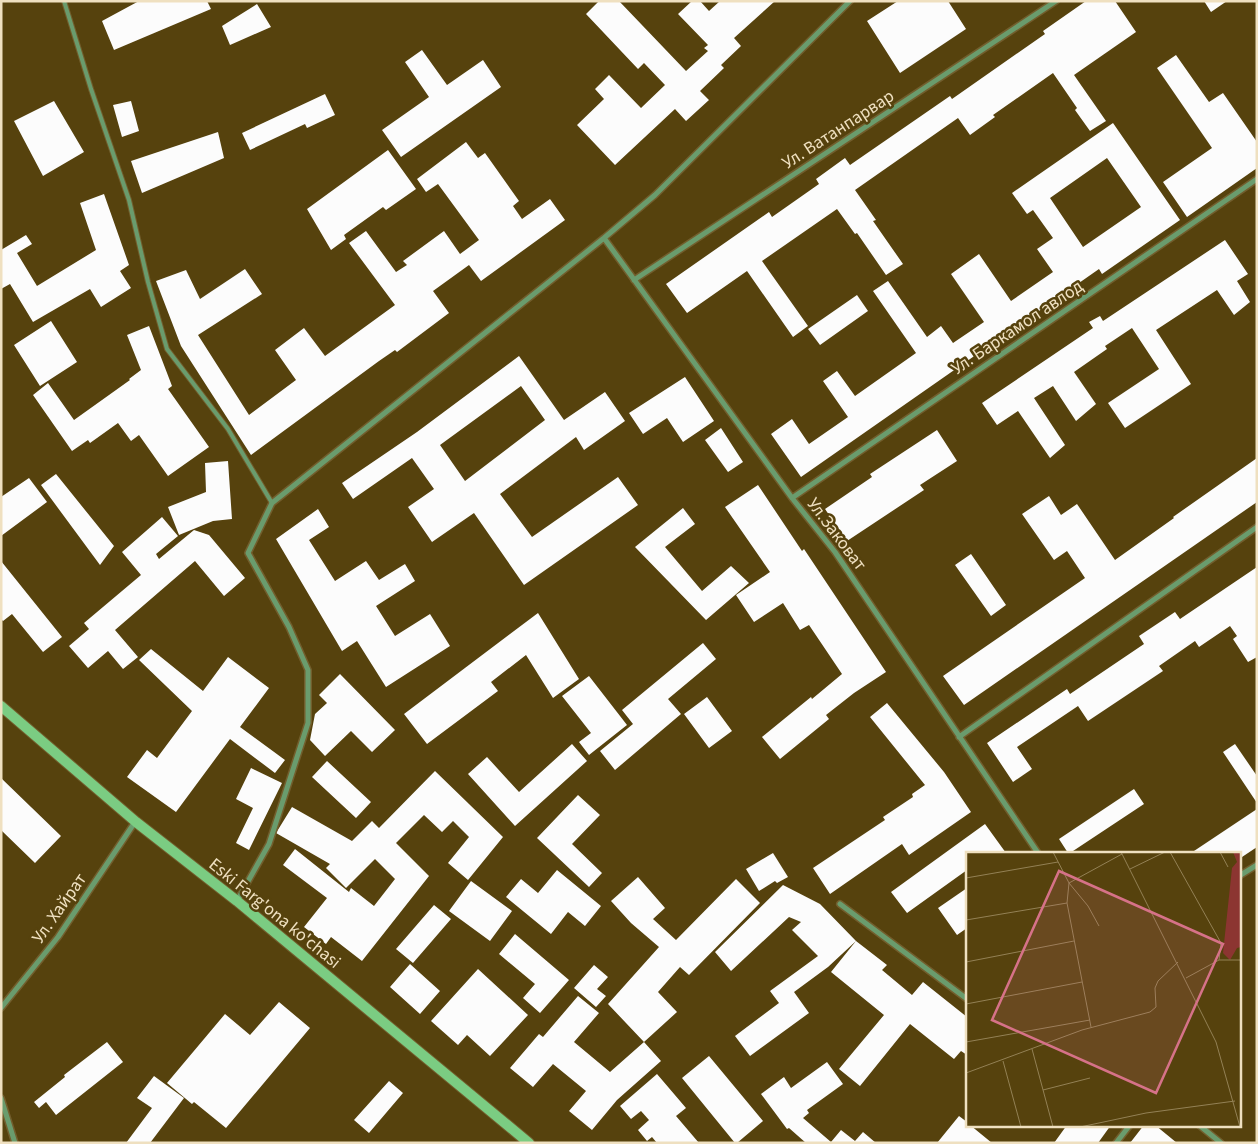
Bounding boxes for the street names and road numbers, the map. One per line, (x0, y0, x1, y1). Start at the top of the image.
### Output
street label: Ул. Ватанпарвар (777, 84, 899, 175)
street label: Ул. Баркамол авлод (946, 274, 1089, 381)
street label: Ул.Заковат (801, 493, 872, 576)
street label: Eski Farg'ona ko'chasi (203, 852, 346, 975)
street label: Ул. Хайрат (26, 868, 93, 948)

